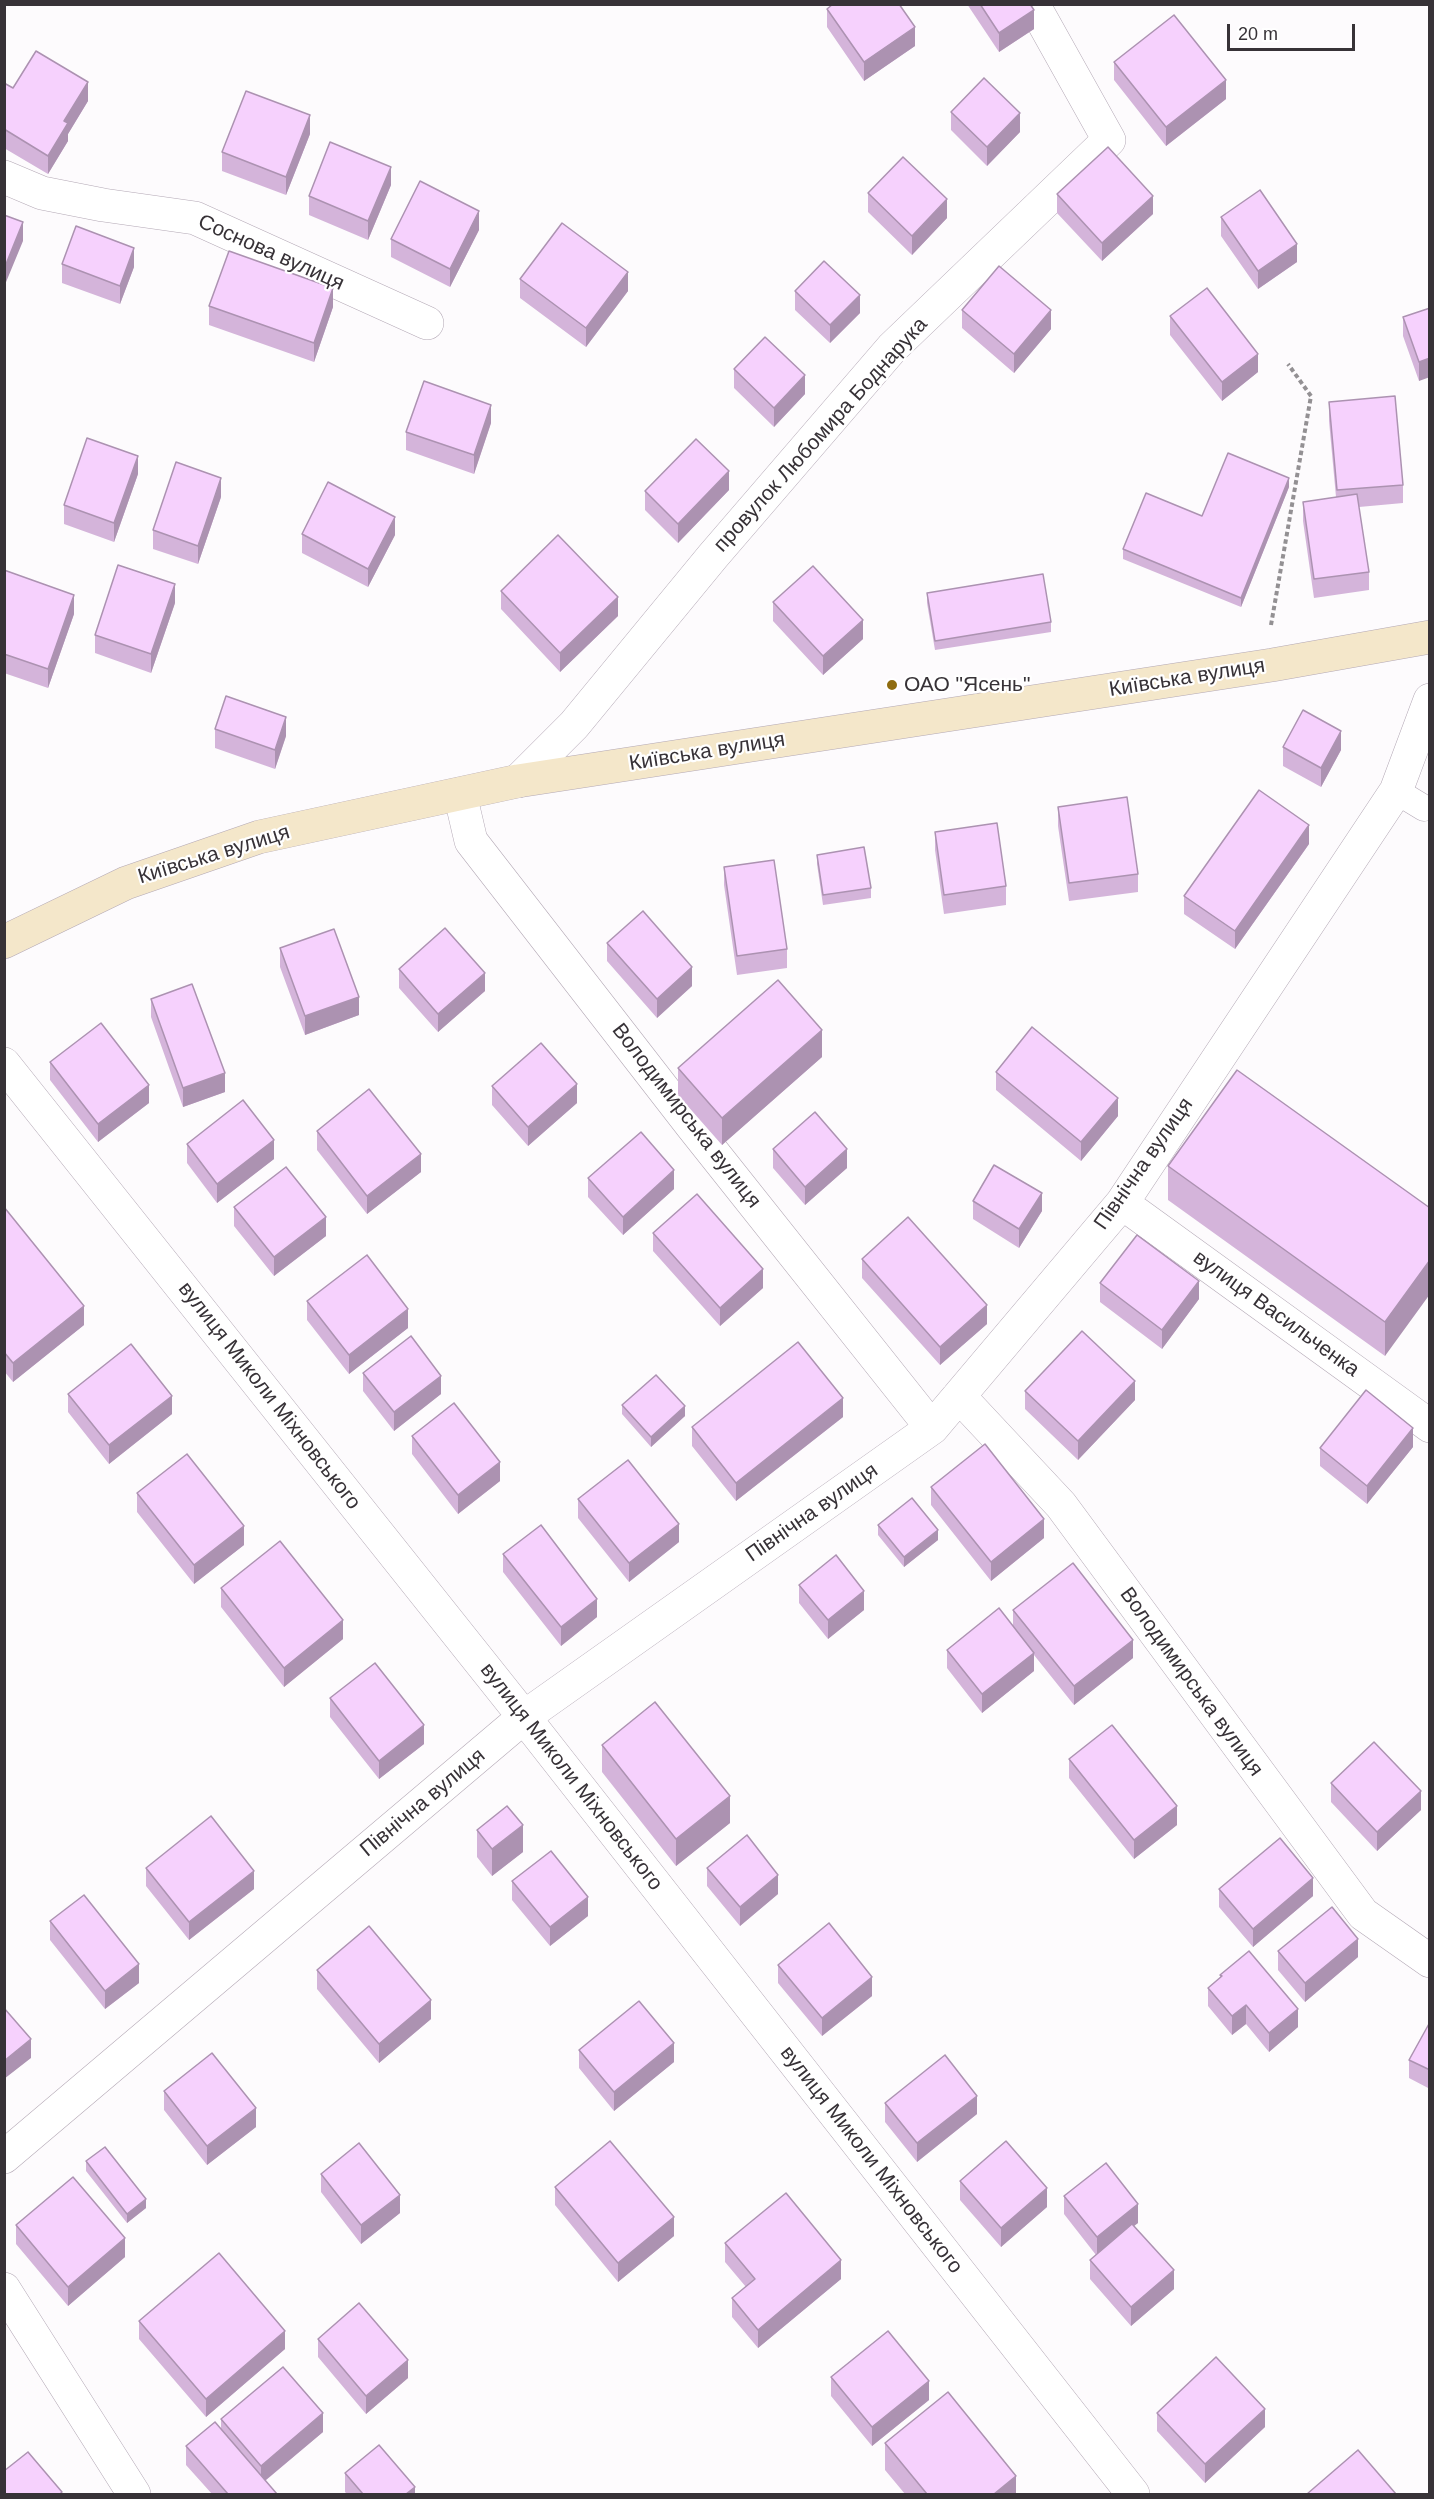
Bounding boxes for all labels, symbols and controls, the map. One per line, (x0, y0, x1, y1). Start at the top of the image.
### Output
scale bar (1230, 12, 1358, 50)
text: 20 m (1238, 24, 1278, 44)
street label: Соснова вулиця (194, 210, 348, 296)
street label: провулок Любомира Боднарука (709, 312, 933, 558)
street label: Київська вулиця (1107, 653, 1267, 703)
place label: ОАО "Ясень" (904, 672, 1030, 698)
marker: ОАО "Ясень" (885, 678, 899, 692)
street label: Київська вулиця (627, 727, 787, 777)
street label: Київська вулиця (135, 820, 293, 890)
street label: Володимирська вулиця (606, 1019, 766, 1213)
street label: Північна вулиця (1089, 1093, 1199, 1235)
street label: вулиця Васильченка (1188, 1245, 1364, 1383)
street label: вулиця Миколи Міхновського (172, 1277, 366, 1515)
street label: Північна вулиця (741, 1458, 883, 1568)
street label: Володимирська вулиця (1114, 1583, 1268, 1781)
street label: вулиця Миколи Міхновського (474, 1658, 668, 1896)
street label: Північна вулиця (355, 1743, 491, 1863)
street label: вулиця Миколи Міхновського (774, 2041, 968, 2279)

